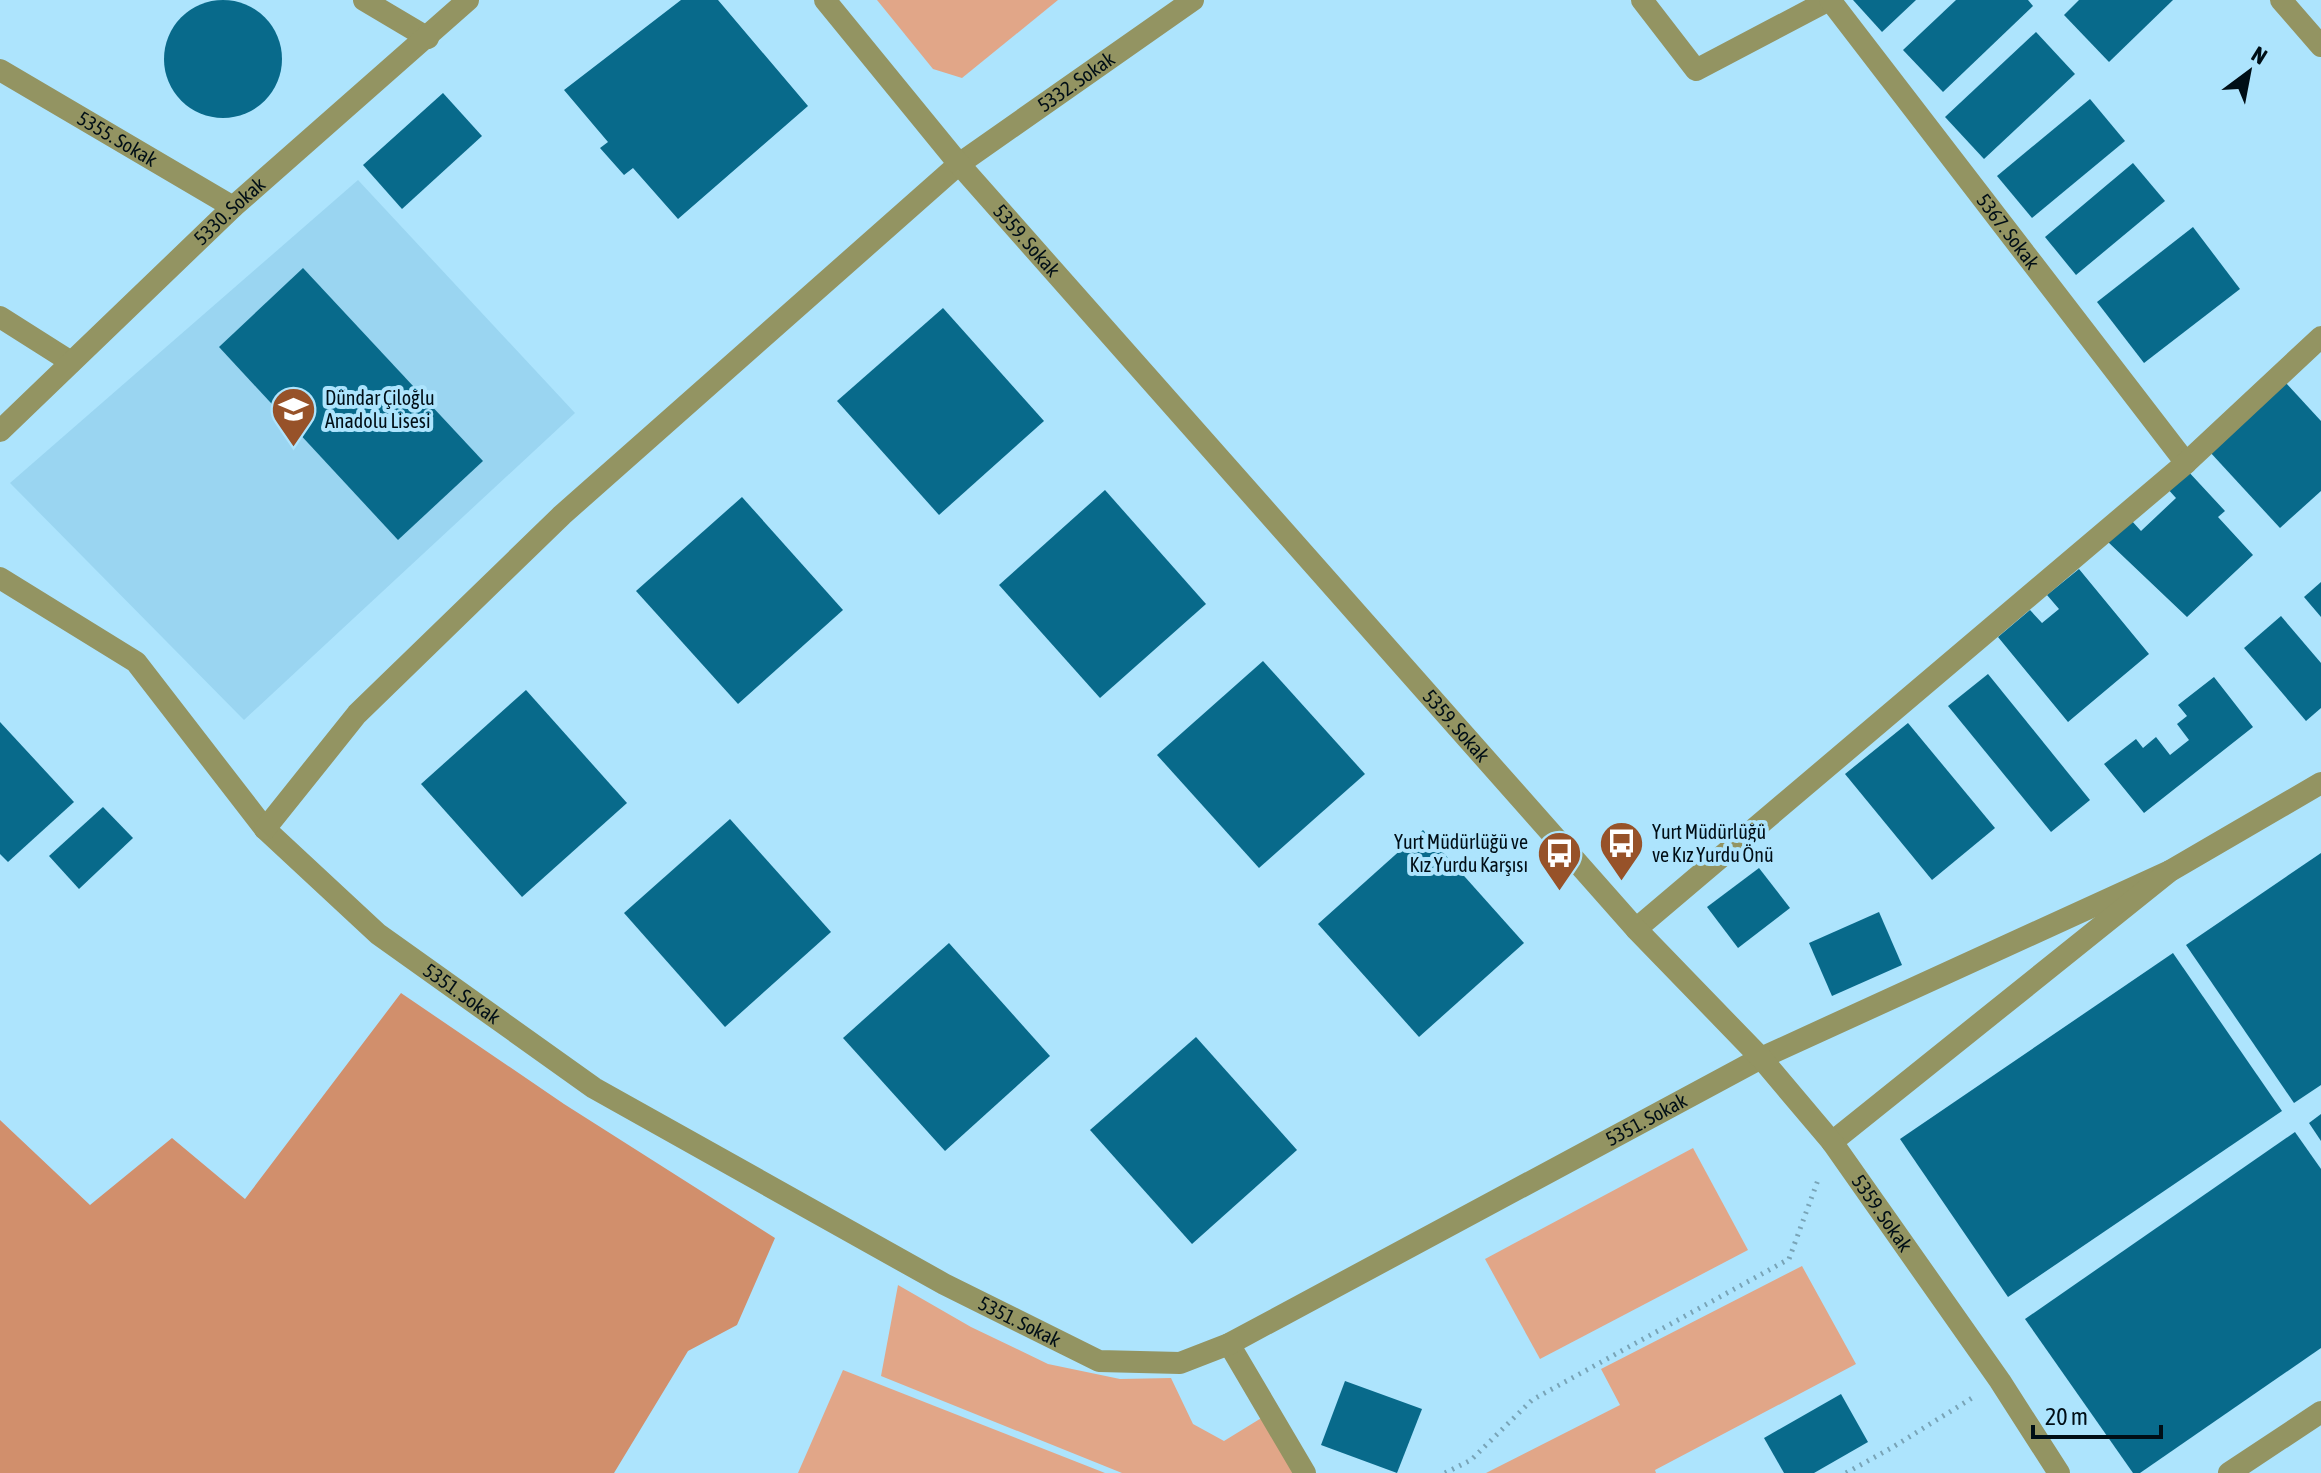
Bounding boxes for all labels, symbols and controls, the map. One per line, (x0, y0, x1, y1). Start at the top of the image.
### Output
north arrow (2209, 32, 2289, 112)
text: N (2247, 41, 2272, 70)
street label: 5332. Sokak (1033, 46, 1119, 116)
street label: 5355. Sokak (73, 106, 162, 171)
street label: 5330. Sokak (189, 172, 270, 249)
street label: 5367. Sokak (1972, 189, 2045, 273)
street label: 5359. Sokak (989, 199, 1065, 281)
school or university icon: Dündar Çiloğlu Anadolu Lisesi (270, 385, 318, 448)
place label: Dündar Çiloğlu Anadolu Lisesi (325, 386, 435, 432)
street label: 5359. Sokak (1419, 685, 1495, 766)
bus stop icon: Yurt Müdürlüğü ve Kız Yurdu Önü (1597, 820, 1645, 883)
place label: Yurt Müdürlüğü ve Kız Yurdu Önü (1652, 820, 1774, 866)
place label: Yurt Müdürlüğü ve Kız Yurdu Karşısı (1394, 830, 1528, 876)
bus stop icon: Yurt Müdürlüğü ve Kız Yurdu Karşısı (1535, 830, 1583, 893)
street label: 5351. Sokak (419, 958, 505, 1029)
street label: 5351. Sokak (1602, 1088, 1691, 1150)
street label: 5359. Sokak (1848, 1170, 1917, 1256)
street label: 5351. Sokak (975, 1291, 1065, 1351)
scale bar (2033, 1389, 2161, 1439)
text: 20 m (2045, 1403, 2088, 1430)

